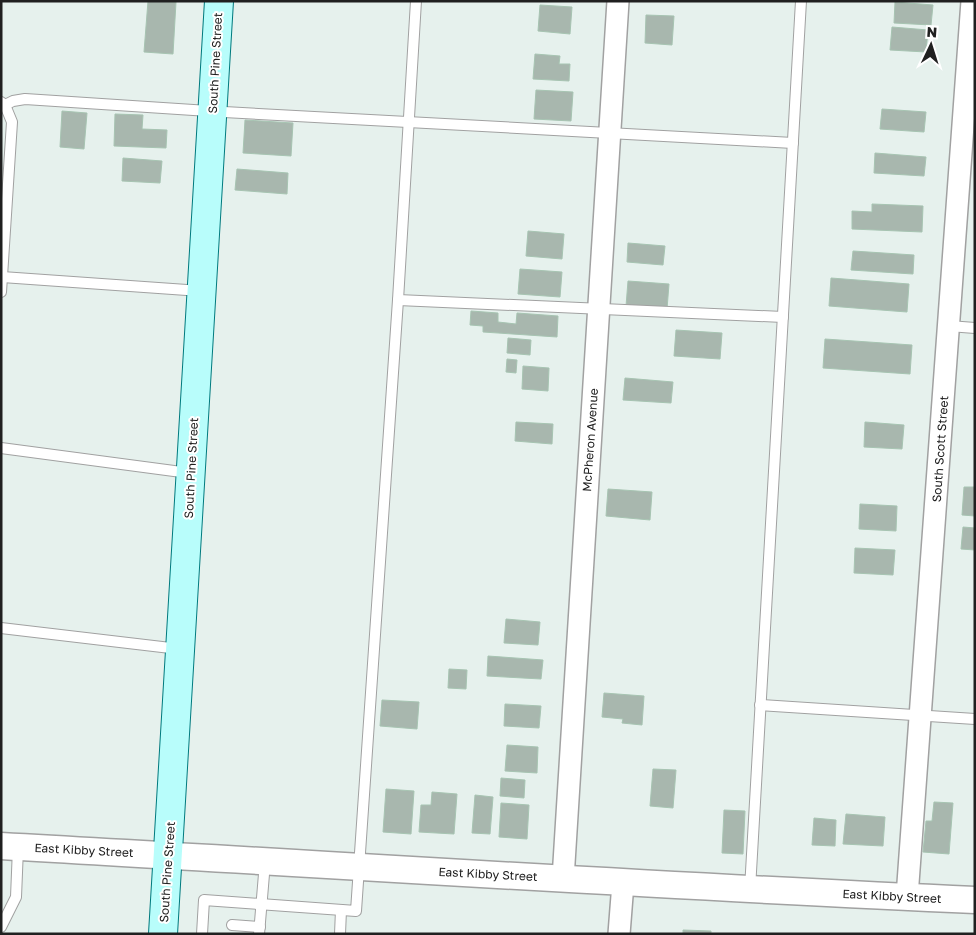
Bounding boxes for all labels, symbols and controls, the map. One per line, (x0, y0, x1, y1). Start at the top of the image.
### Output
street label: South Pine Street (205, 12, 225, 114)
north arrow (906, 20, 956, 70)
text: N (926, 23, 938, 40)
street label: McPheron Avenue (579, 388, 601, 492)
street label: South Scott Street (929, 395, 951, 503)
street label: South Pine Street (181, 417, 201, 519)
street label: South Pine Street (156, 821, 178, 923)
street label: East Kibby Street (34, 840, 134, 860)
street label: East Kibby Street (438, 864, 538, 884)
street label: East Kibby Street (842, 886, 942, 906)

